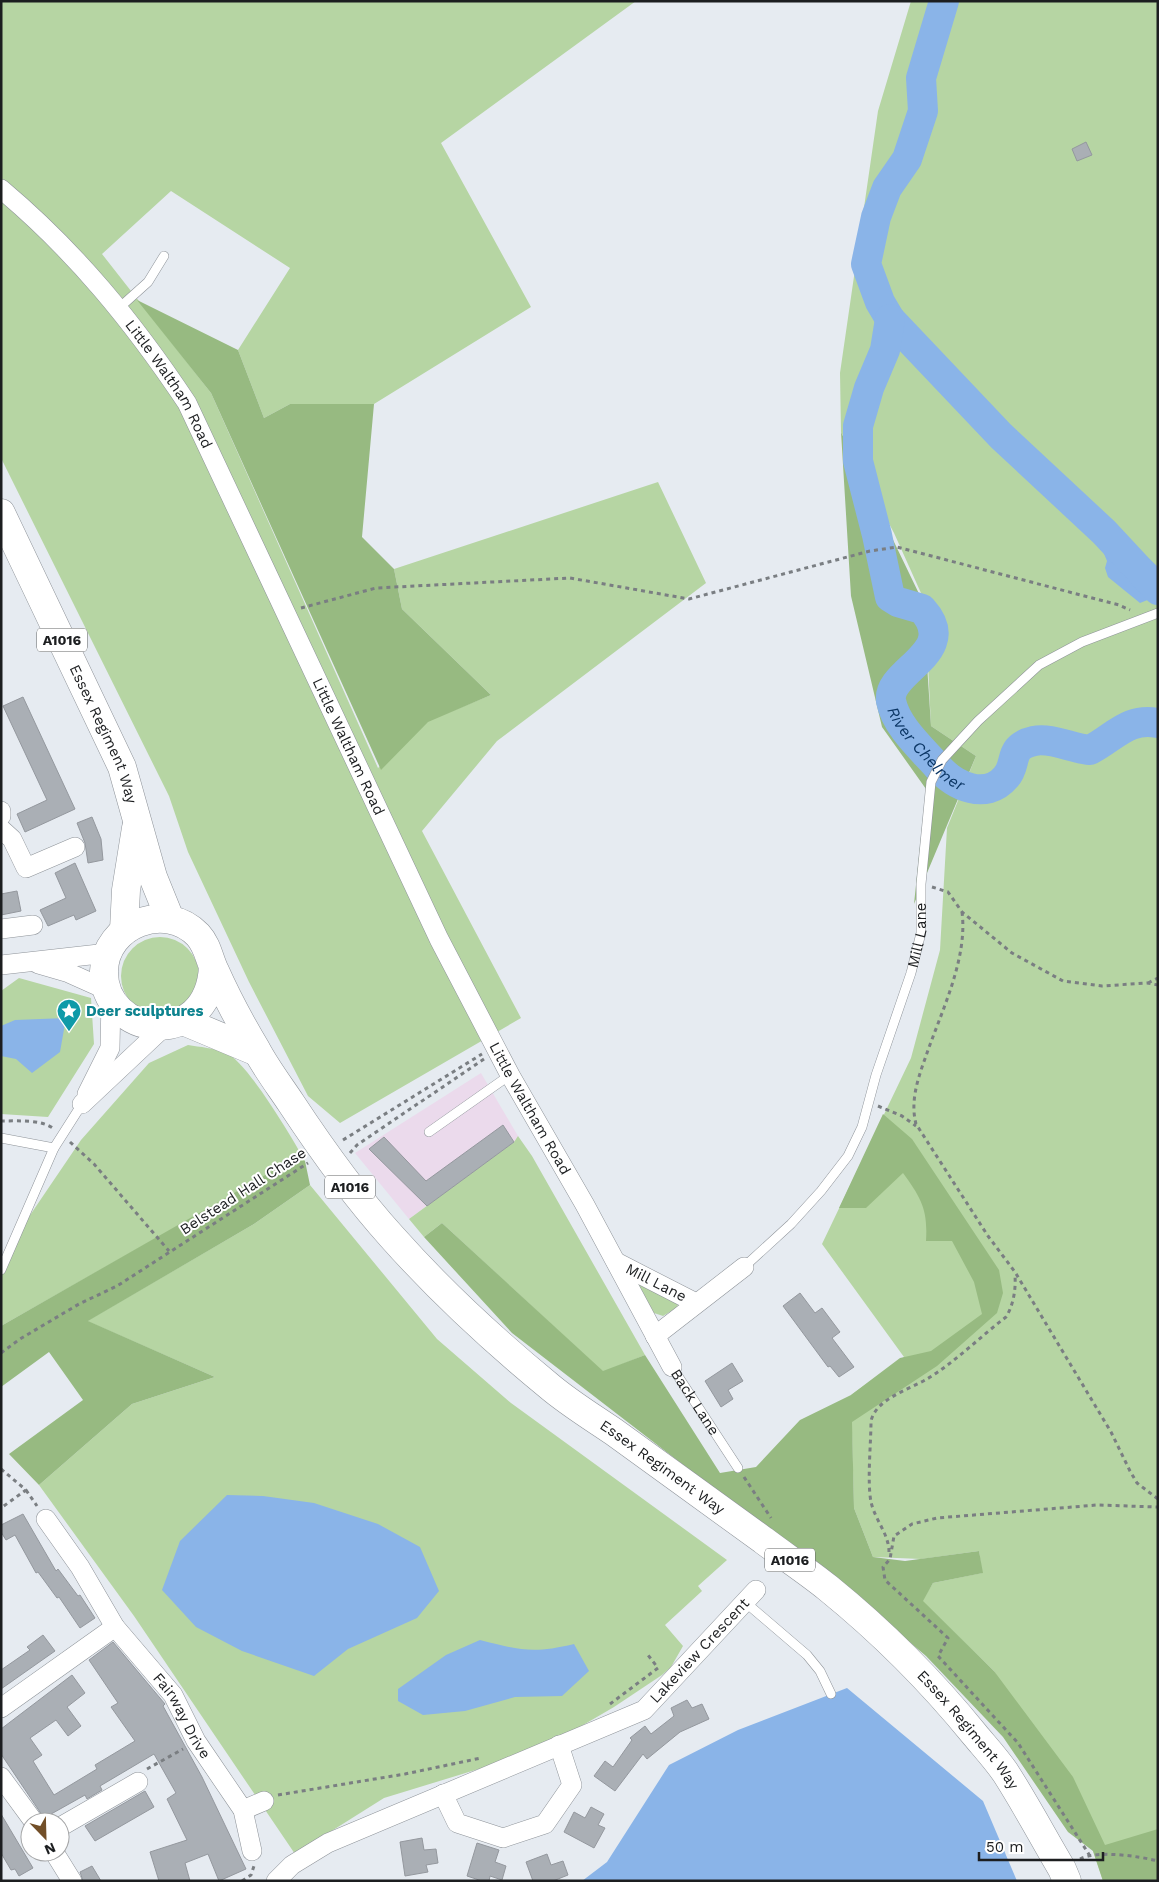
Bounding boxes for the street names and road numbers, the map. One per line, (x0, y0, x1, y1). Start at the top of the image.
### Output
street label: Little Waltham Road (121, 316, 216, 451)
road number: A1016 (37, 628, 87, 652)
street label: Essex Regiment Way (66, 662, 141, 806)
street label: Little Waltham Road (309, 675, 388, 818)
street label: Mill Lane (904, 903, 931, 970)
street label: Little Waltham Road (485, 1039, 575, 1178)
street label: Belstead Hall Chase (177, 1144, 309, 1238)
road number: A1016 (325, 1176, 375, 1198)
street label: Mill Lane (623, 1259, 690, 1306)
street label: Back Lane (667, 1366, 723, 1439)
street label: Essex Regiment Way (596, 1416, 728, 1518)
road number: A1016 (765, 1548, 815, 1572)
street label: Lakeview Crescent (646, 1594, 753, 1707)
street label: Essex Regiment Way (913, 1666, 1023, 1793)
street label: Fairway Drive (149, 1669, 214, 1762)

